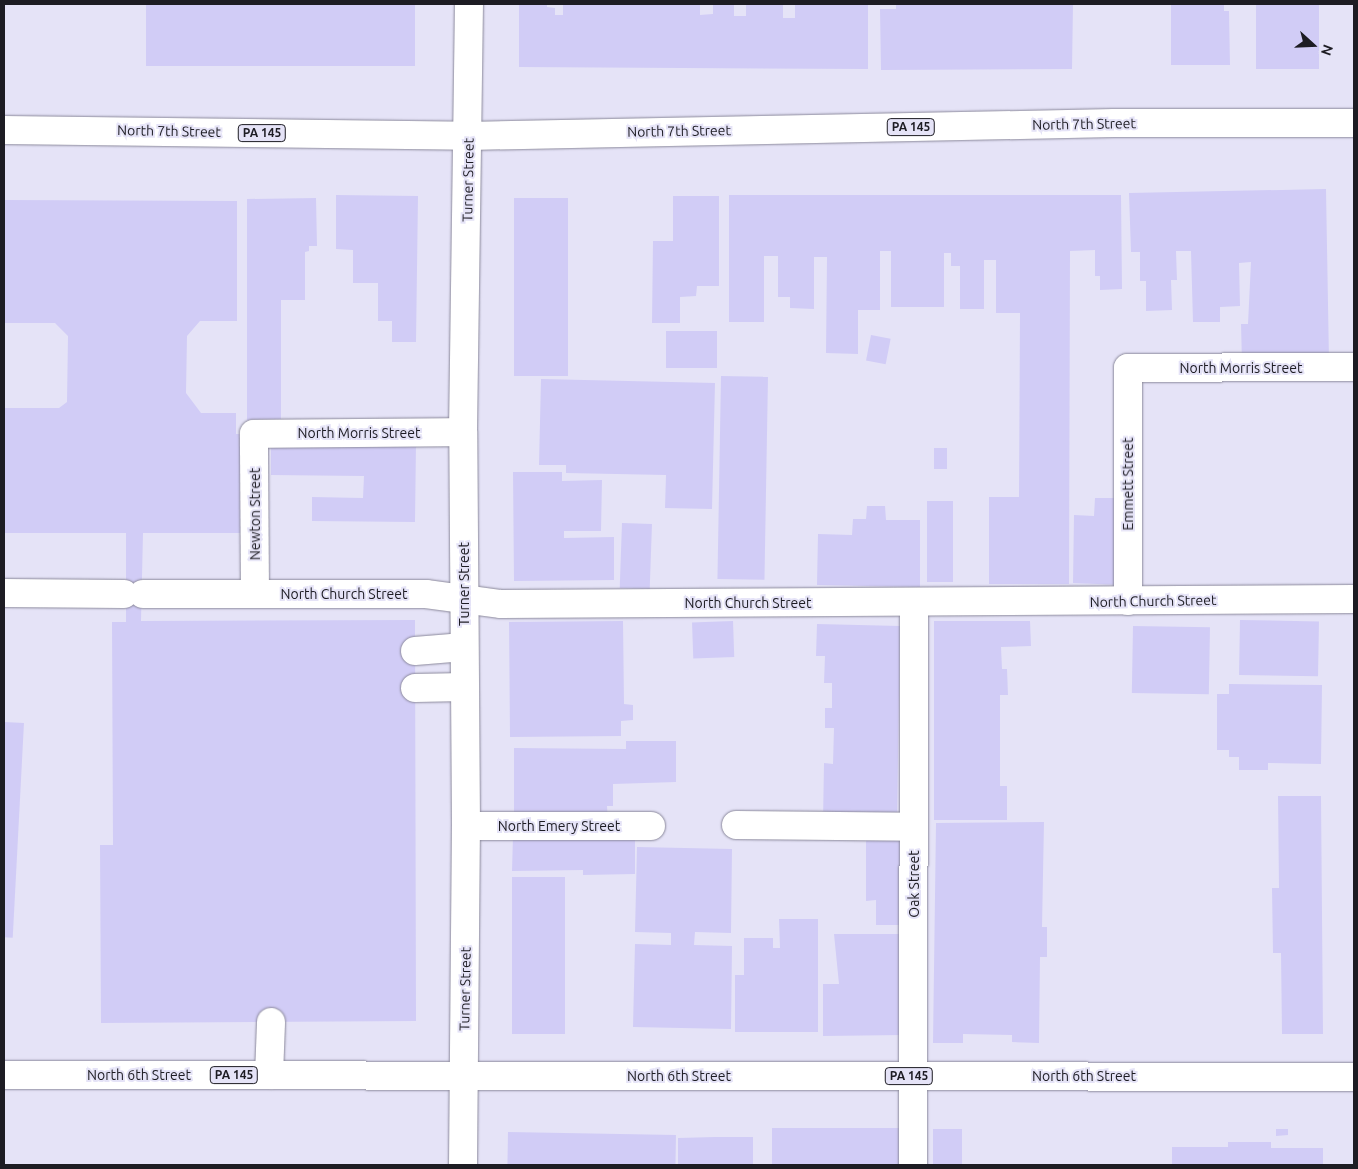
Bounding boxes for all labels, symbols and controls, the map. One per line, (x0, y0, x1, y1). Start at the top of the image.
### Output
north arrow (1288, 20, 1338, 70)
text: N (1318, 42, 1336, 58)
street label: North 7th Street (1032, 115, 1136, 133)
road number: PA 145 (886, 118, 936, 136)
street label: North 7th Street (117, 122, 221, 140)
street label: North 7th Street (627, 122, 731, 140)
road number: PA 145 (237, 124, 287, 142)
street label: Turner Street (459, 138, 477, 222)
street label: North Morris Street (1180, 360, 1302, 376)
street label: North Morris Street (298, 425, 420, 441)
street label: Emmett Street (1120, 437, 1136, 531)
street label: Newton Street (247, 468, 263, 560)
street label: Turner Street (456, 542, 472, 626)
street label: North Church Street (281, 586, 407, 602)
street label: North Church Street (1089, 591, 1217, 611)
street label: North Church Street (685, 595, 811, 611)
street label: North Emery Street (498, 818, 620, 834)
street label: Oak Street (906, 850, 922, 918)
street label: Turner Street (456, 947, 474, 1031)
road number: PA 145 (209, 1066, 259, 1084)
road number: PA 145 (884, 1066, 934, 1086)
street label: North 6th Street (87, 1067, 191, 1083)
street label: North 6th Street (627, 1068, 731, 1084)
street label: North 6th Street (1032, 1068, 1136, 1084)

